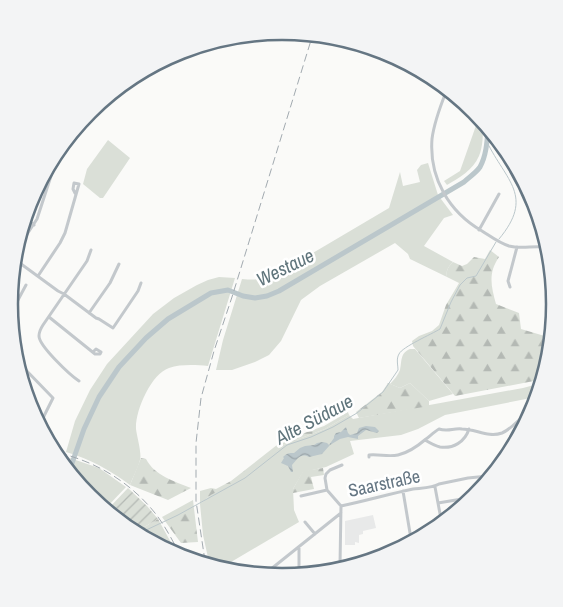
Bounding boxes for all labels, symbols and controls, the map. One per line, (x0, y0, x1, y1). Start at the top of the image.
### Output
water label: Westaue (252, 242, 318, 292)
water label: Alte Südaue (270, 388, 358, 451)
street label: Saarstraße (346, 463, 422, 503)

